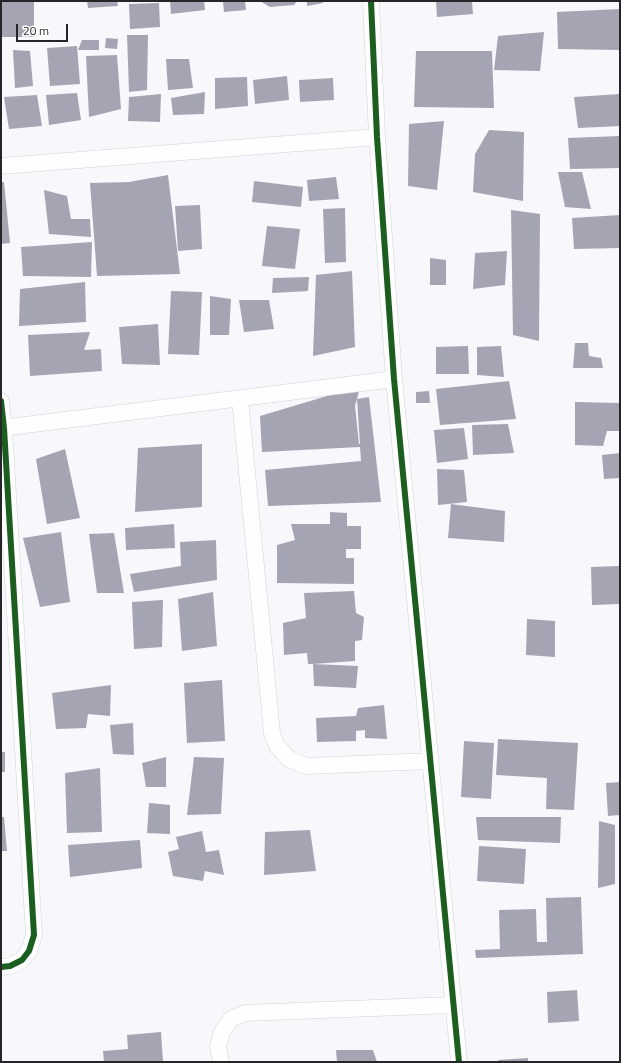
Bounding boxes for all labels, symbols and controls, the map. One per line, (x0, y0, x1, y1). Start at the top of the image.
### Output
scale bar (18, 16, 70, 42)
text: 20 m (23, 21, 49, 40)

